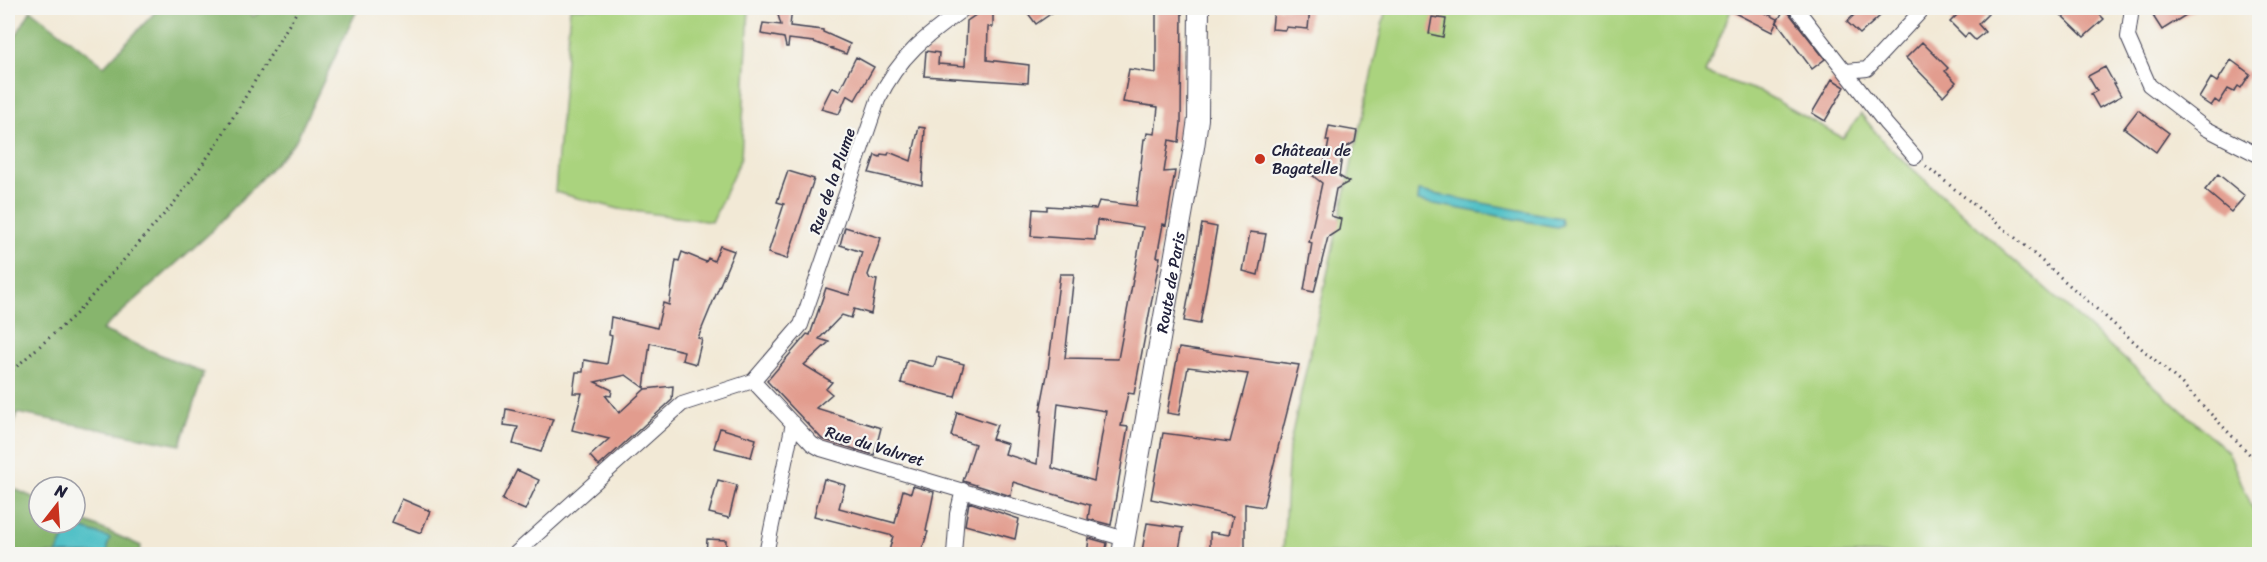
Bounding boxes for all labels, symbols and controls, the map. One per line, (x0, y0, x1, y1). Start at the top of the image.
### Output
street label: Rue de la Plume (800, 124, 864, 238)
place label: Château de Bagatelle (1272, 136, 1351, 183)
marker: Château de Bagatelle (1253, 152, 1267, 166)
street label: Route de Paris (1147, 229, 1193, 335)
street label: Rue du Valvret (822, 417, 928, 475)
north arrow (27, 475, 87, 535)
text: N (51, 475, 72, 507)

